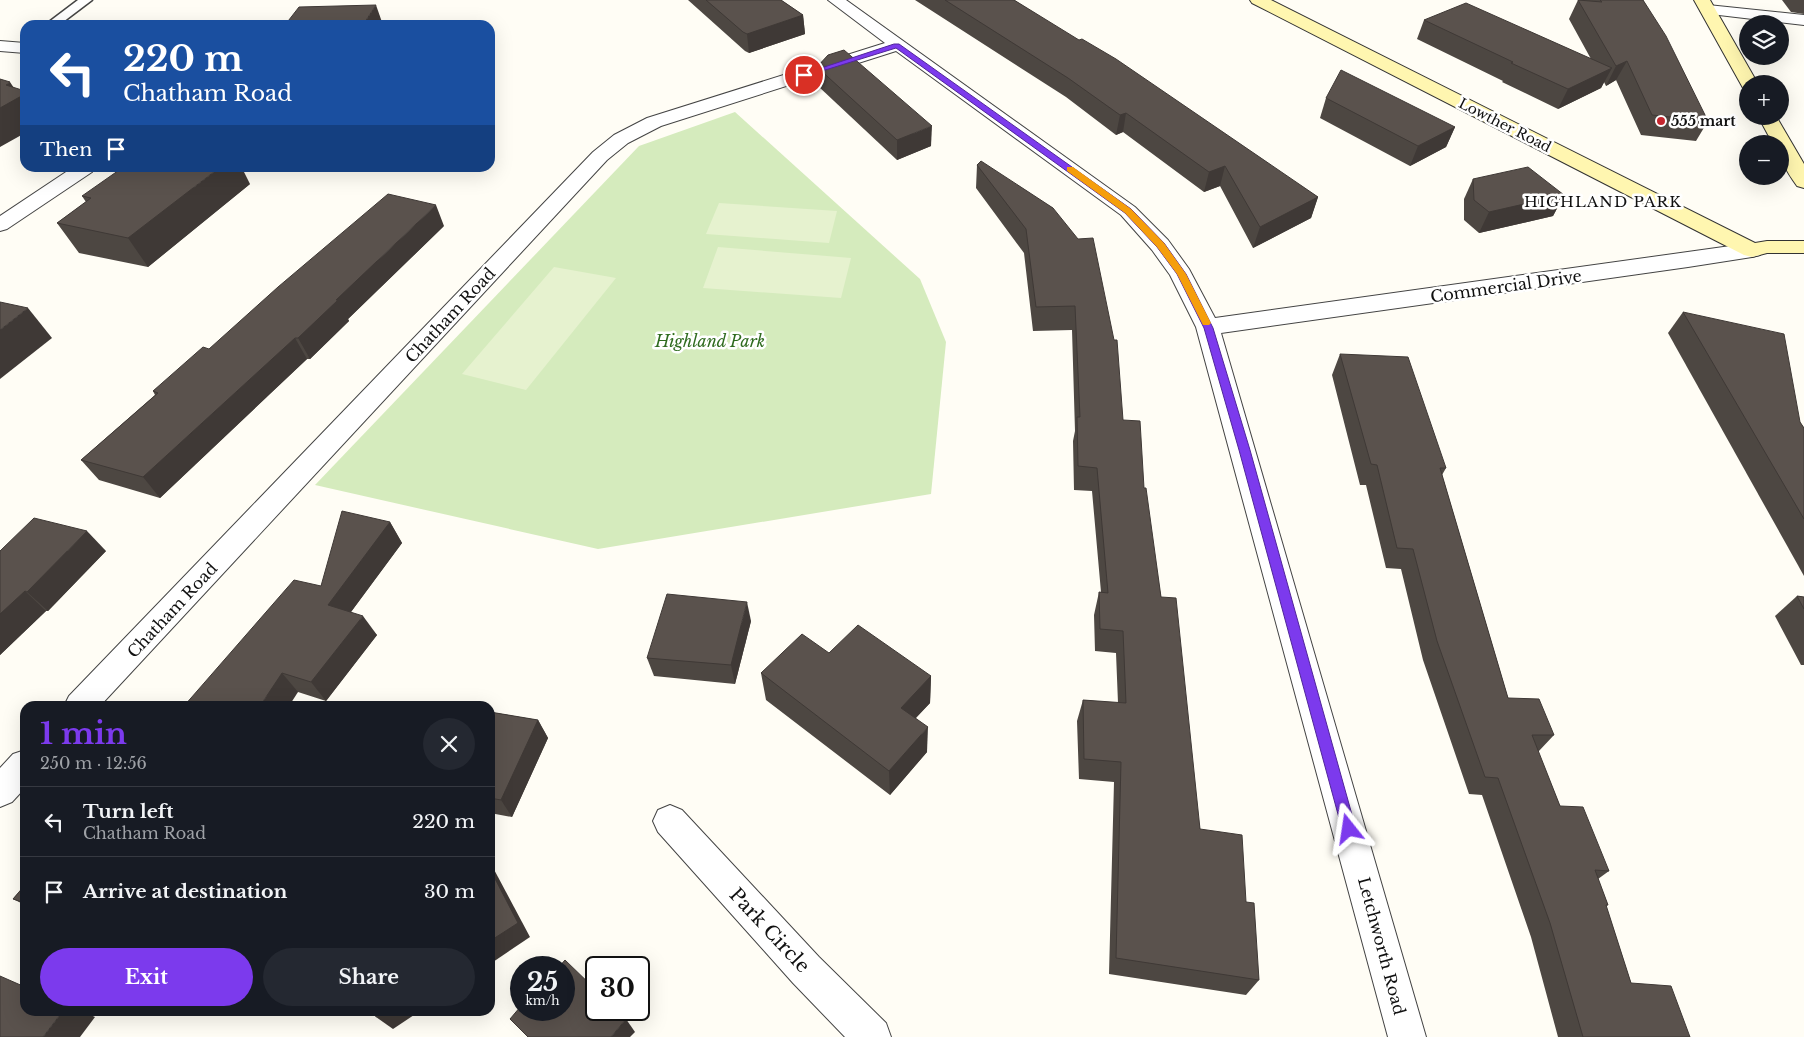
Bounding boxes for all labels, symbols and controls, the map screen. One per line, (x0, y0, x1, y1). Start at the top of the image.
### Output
map controls (1739, 15, 1789, 185)
button: layers (1739, 15, 1789, 65)
text: 220 m (123, 37, 243, 80)
icon: left (40, 40, 105, 105)
pin (783, 54, 825, 96)
icon: arrive (790, 61, 818, 89)
button: + (1739, 75, 1789, 125)
text: Chatham Road (123, 80, 292, 107)
street label: Lowther Road (1456, 94, 1555, 156)
place label: 555 mart (1671, 112, 1736, 130)
marker: 555 mart (1655, 115, 1667, 127)
icon: arrive (102, 135, 130, 163)
button: − (1739, 135, 1789, 185)
text: Then (40, 138, 92, 161)
district label: HIGHLAND PARK (1524, 192, 1682, 211)
street label: Chatham Road (401, 263, 499, 367)
street label: Commercial Drive (1429, 265, 1583, 307)
park label: Highland Park (654, 331, 765, 351)
street label: Chatham Road (123, 558, 221, 662)
text: 1 min (40, 715, 127, 752)
button: close (423, 718, 475, 770)
text: 250 m · 12:56 (40, 753, 147, 773)
text: Turn left (83, 800, 174, 823)
position arrow (1322, 802, 1374, 854)
icon: left (40, 808, 68, 836)
text: 220 m (412, 810, 475, 833)
text: Chatham Road (83, 823, 206, 843)
street label: Letchworth Road (1354, 875, 1410, 1017)
icon: arrive (40, 878, 68, 906)
text: Arrive at destination (83, 880, 287, 903)
text: 30 m (424, 880, 475, 903)
street label: Park Circle (725, 883, 815, 977)
button: Exit (40, 948, 253, 1006)
button: Share (263, 948, 475, 1006)
speed limit sign: 30 (585, 956, 650, 1021)
text: 25 (527, 967, 558, 998)
text: km/h (525, 993, 560, 1008)

